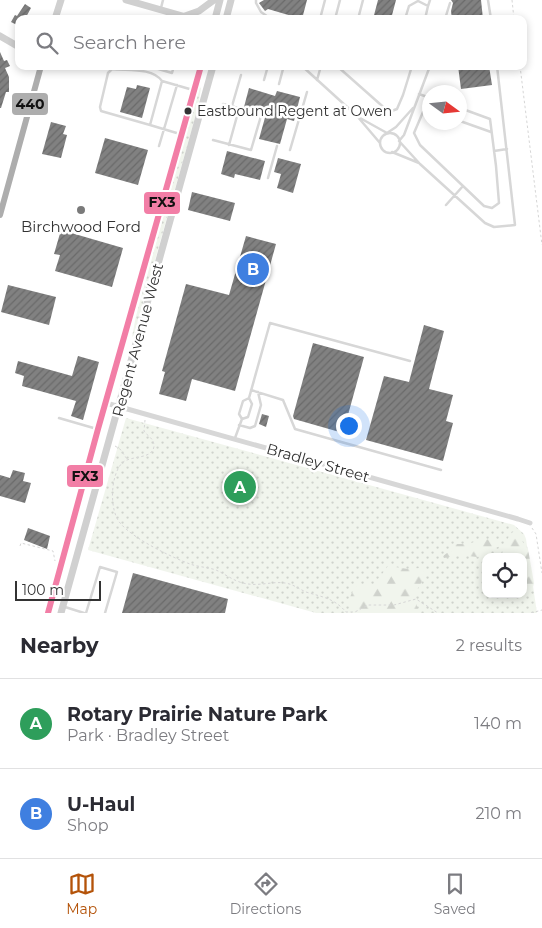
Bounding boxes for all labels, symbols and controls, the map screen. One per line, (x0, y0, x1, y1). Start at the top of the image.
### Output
search box (15, 15, 527, 70)
icon: search (33, 29, 61, 57)
text: Search here (73, 31, 186, 54)
north arrow (422, 85, 467, 130)
line badge: 440 (11, 92, 49, 116)
text: 440 (16, 95, 44, 113)
place label: Eastbound Regent at Owen (197, 102, 392, 120)
marker: Eastbound Regent at Owen (183, 106, 193, 116)
line badge: FX3 (143, 191, 181, 215)
text: FX3 (148, 193, 176, 211)
marker: Birchwood Ford (75, 204, 87, 216)
place label: Birchwood Ford (21, 217, 141, 236)
pin: B (237, 250, 269, 288)
street label: Regent Avenue West (108, 261, 167, 419)
your location (336, 413, 362, 439)
street label: Bradley Street (264, 439, 372, 486)
line badge: FX3 (66, 464, 104, 488)
text: FX3 (71, 467, 99, 485)
pin: A (224, 468, 256, 506)
map controls (482, 553, 527, 598)
button: locate (482, 553, 527, 598)
scale bar (15, 578, 101, 601)
text: 100 m (22, 581, 64, 599)
text: Nearby (20, 633, 99, 658)
text: 2 results (456, 636, 522, 655)
text: Rotary Prairie Nature Park (67, 703, 328, 726)
text: A (30, 714, 42, 733)
text: 140 m (474, 714, 522, 733)
text: Park · Bradley Street (67, 726, 229, 745)
text: U-Haul (67, 793, 135, 816)
text: B (30, 804, 42, 823)
text: 210 m (475, 804, 522, 823)
text: Shop (67, 816, 109, 835)
tab: Map (66, 870, 97, 918)
tab: Directions (230, 870, 301, 918)
tab: Saved (434, 870, 476, 918)

